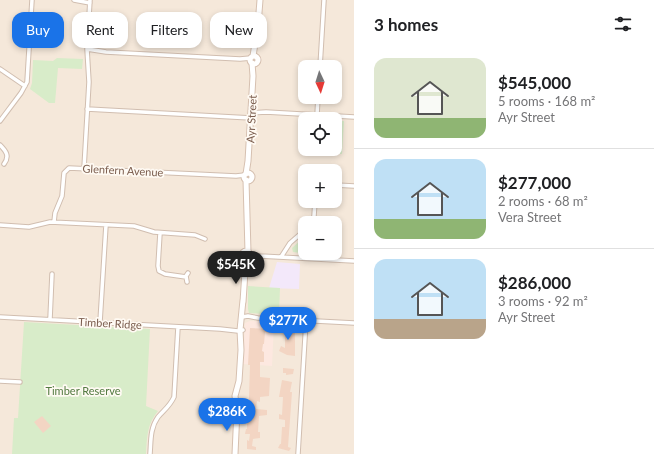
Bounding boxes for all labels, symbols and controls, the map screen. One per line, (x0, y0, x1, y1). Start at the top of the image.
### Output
chip: Buy (12, 12, 64, 48)
chip: Rent (72, 12, 128, 48)
chip: Filters (136, 12, 202, 48)
chip: New (210, 12, 267, 48)
icon: filters (612, 13, 634, 35)
text: 3 homes (374, 14, 438, 35)
north arrow (298, 60, 342, 104)
map controls (298, 60, 342, 260)
text: $545,000 (498, 72, 571, 93)
icon: home (406, 74, 454, 122)
text: 5 rooms · 168 m² (498, 93, 595, 109)
street label: Ayr Street (243, 95, 259, 143)
text: Ayr Street (498, 109, 555, 125)
button: locate (298, 112, 342, 156)
street label: Glenfern Avenue (82, 161, 164, 179)
button: + (298, 164, 342, 208)
text: $277,000 (498, 172, 571, 193)
icon: home (406, 175, 454, 223)
text: 2 rooms · 68 m² (498, 193, 588, 209)
text: Vera Street (498, 209, 561, 225)
button: − (298, 216, 342, 260)
pin: $545K (208, 251, 264, 285)
text: $545K (216, 256, 256, 272)
text: $286,000 (498, 272, 571, 293)
icon: home (406, 275, 454, 323)
text: 3 rooms · 92 m² (498, 293, 588, 309)
pin: $277K (260, 307, 316, 341)
text: Ayr Street (498, 309, 555, 325)
text: $277K (268, 312, 308, 328)
street label: Timber Ridge (78, 315, 142, 331)
park label: Timber Reserve (46, 384, 121, 397)
pin: $286K (199, 398, 255, 432)
text: $286K (207, 403, 247, 419)

